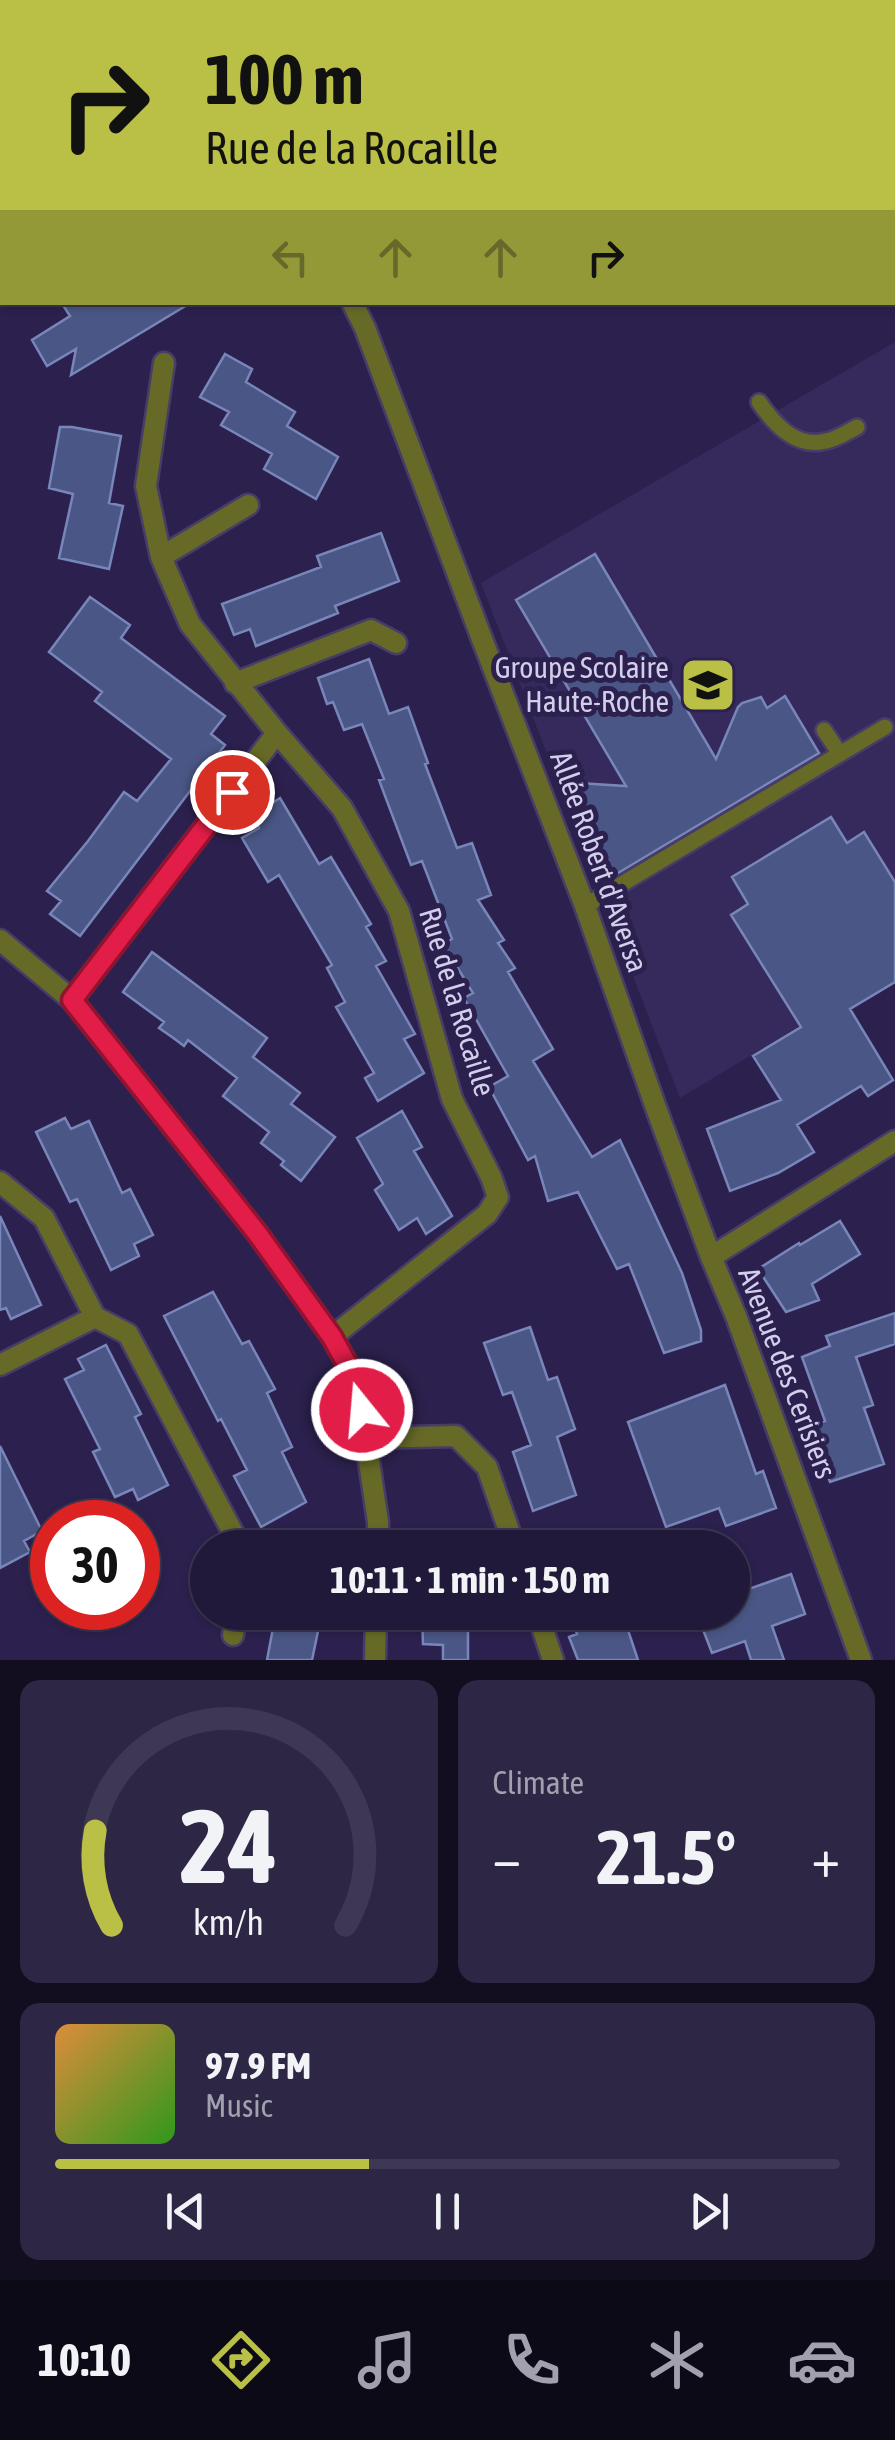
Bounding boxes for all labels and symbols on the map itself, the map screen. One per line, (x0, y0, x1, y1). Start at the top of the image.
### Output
place label: Groupe Scolaire Haute-Roche (495, 650, 669, 718)
school or university icon: Groupe Scolaire Haute-Roche (678, 655, 738, 715)
street label: Allée Robert d'Aversa (544, 747, 656, 977)
pin (190, 750, 275, 835)
street label: Rue de la Rocaille (413, 903, 503, 1100)
street label: Avenue des Cerisiers (732, 1262, 844, 1483)
position arrow (310, 1358, 414, 1462)
speed limit sign: 30 (30, 1500, 160, 1630)

